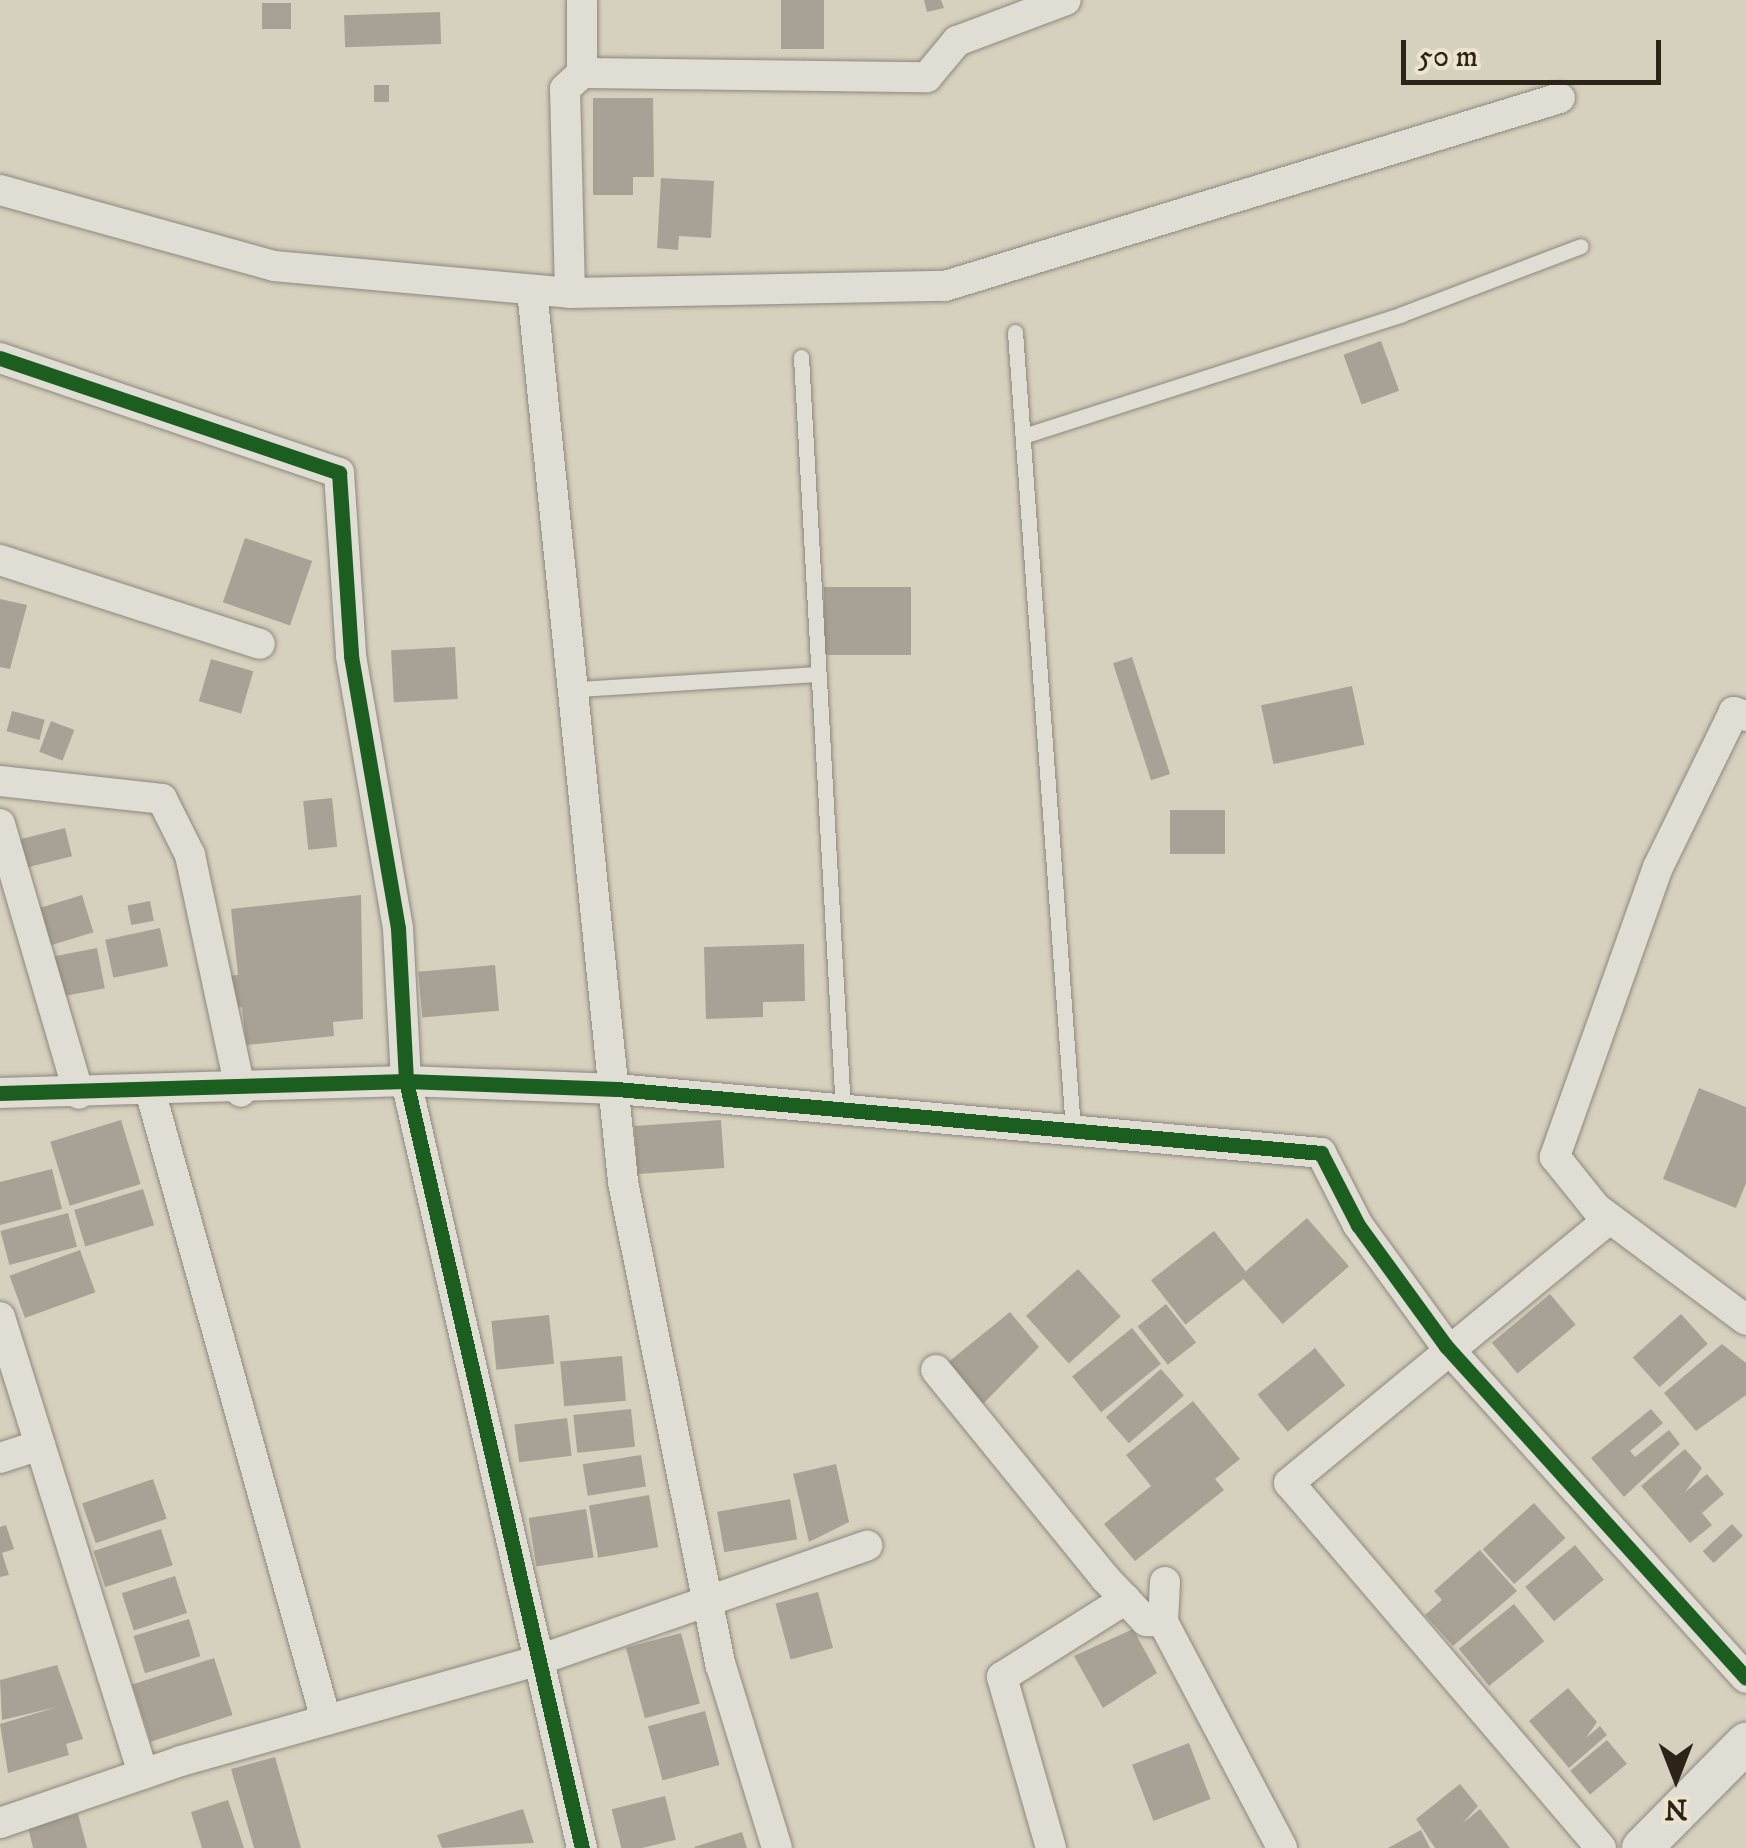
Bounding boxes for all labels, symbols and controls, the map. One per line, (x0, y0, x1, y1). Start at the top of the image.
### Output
scale bar (1406, 20, 1666, 82)
text: 50 m (1418, 39, 1478, 76)
north arrow (1626, 1728, 1726, 1828)
text: N (1665, 1791, 1688, 1826)

